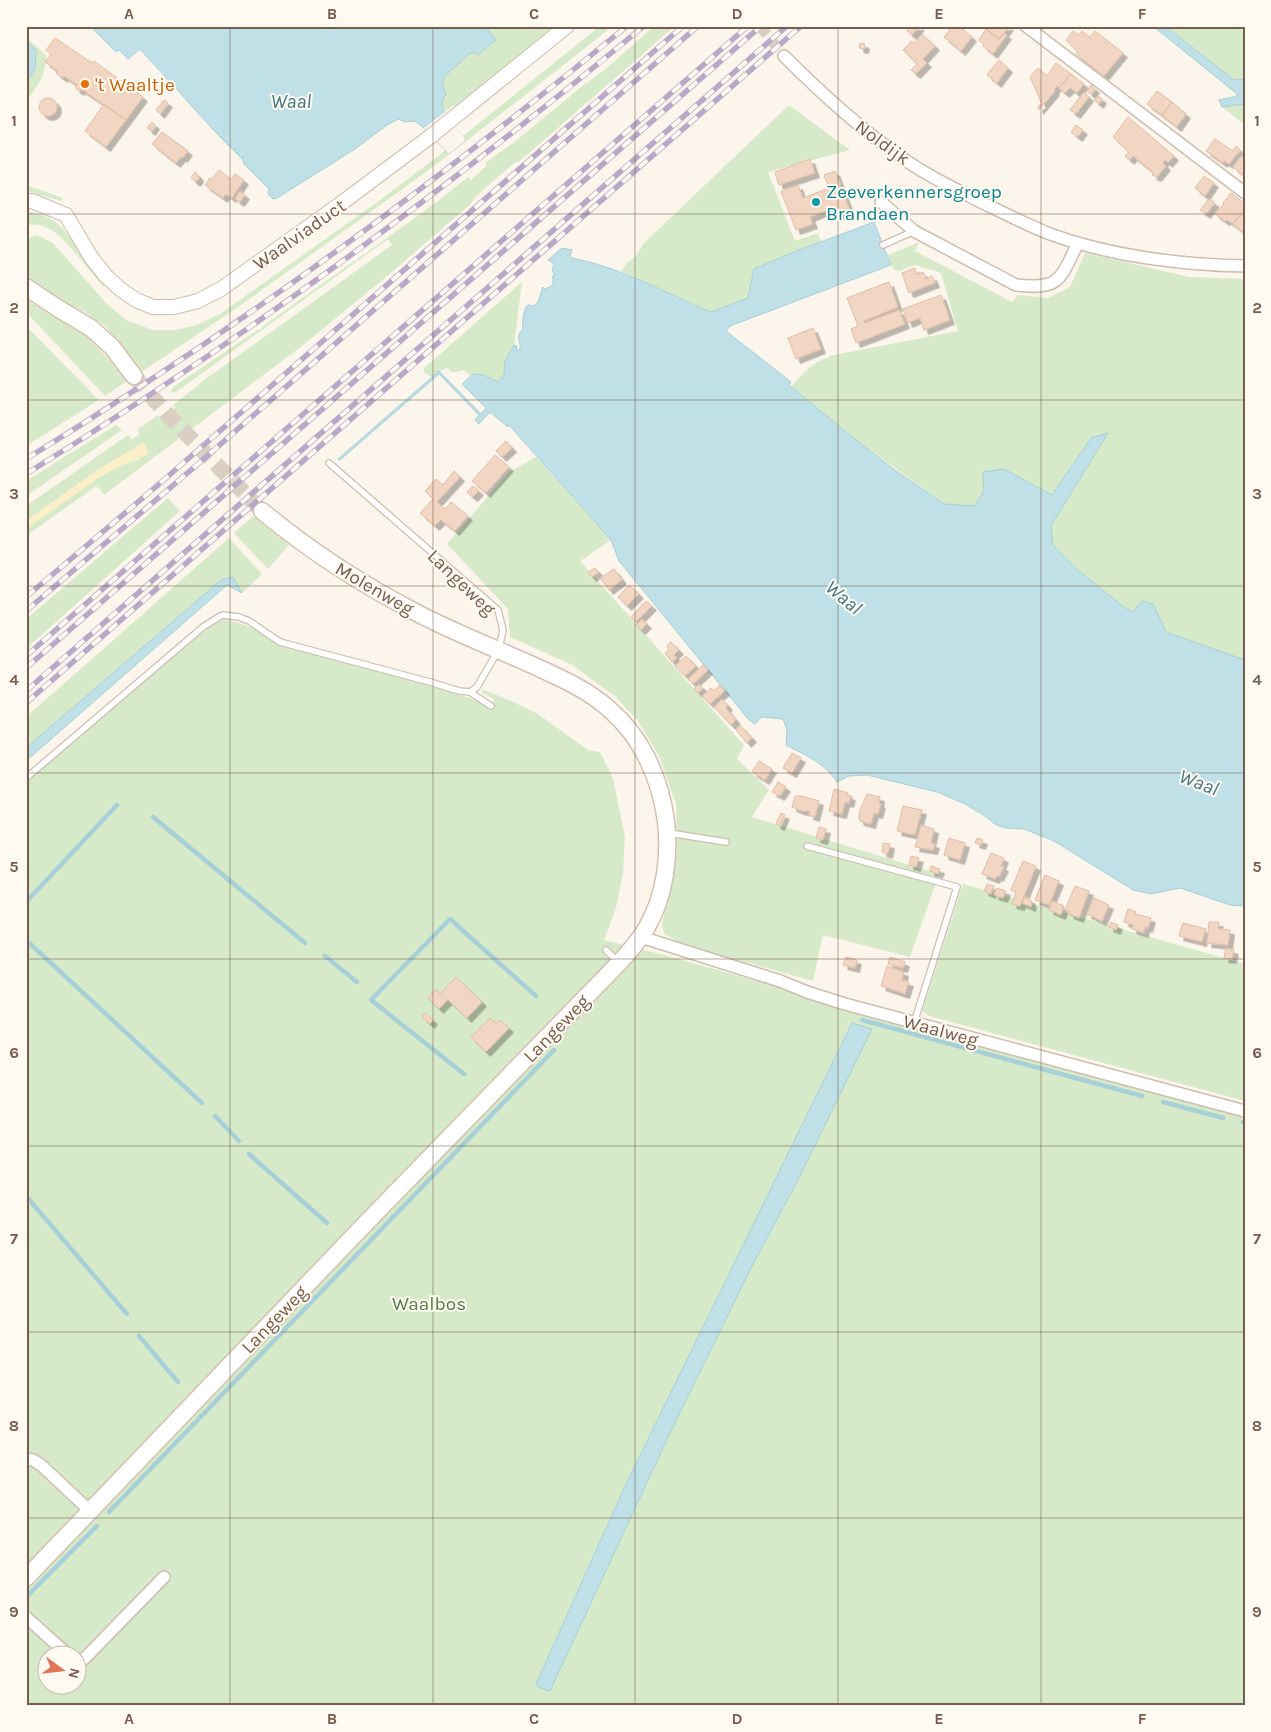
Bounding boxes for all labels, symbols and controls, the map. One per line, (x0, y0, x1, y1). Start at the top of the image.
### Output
text: A (124, 4, 134, 23)
text: B (327, 4, 337, 23)
text: C (529, 4, 539, 23)
text: D (732, 4, 743, 23)
text: E (934, 4, 944, 23)
text: F (1138, 4, 1147, 23)
place label: 't Waaltje (95, 74, 175, 96)
marker: 't Waaltje (79, 78, 91, 90)
water label: Waal (271, 90, 311, 113)
text: 1 (11, 111, 17, 130)
text: 1 (1254, 111, 1260, 130)
street label: Noldijk (851, 116, 914, 170)
place label: Zeeverkennersgroep Brandaen (826, 181, 1002, 225)
street label: Waalviaduct (249, 195, 350, 275)
marker: Zeeverkennersgroep Brandaen (810, 196, 822, 208)
text: 2 (9, 298, 19, 317)
text: 2 (1252, 298, 1262, 317)
text: 3 (9, 484, 19, 503)
text: 3 (1252, 484, 1262, 503)
street label: Langeweg (423, 545, 500, 621)
street label: Molenweg (331, 558, 418, 620)
water label: Waal (821, 575, 867, 619)
text: 4 (9, 670, 19, 689)
text: 4 (1252, 670, 1262, 689)
water label: Waal (1176, 764, 1222, 800)
text: 5 (9, 857, 19, 876)
text: 5 (1252, 857, 1262, 876)
street label: Langeweg (519, 990, 595, 1067)
street label: Waalweg (901, 1010, 981, 1052)
text: 6 (9, 1043, 19, 1062)
text: 6 (1252, 1043, 1262, 1062)
text: 7 (10, 1229, 18, 1248)
text: 7 (1253, 1229, 1261, 1248)
street label: Langeweg (237, 1281, 313, 1358)
park label: Waalbos (392, 1293, 466, 1315)
text: 8 (9, 1416, 19, 1435)
text: 8 (1252, 1416, 1262, 1435)
text: 9 (9, 1602, 19, 1621)
text: 9 (1252, 1602, 1262, 1621)
north arrow (38, 1644, 88, 1694)
text: N (65, 1666, 84, 1680)
text: A (124, 1709, 134, 1728)
text: B (327, 1709, 337, 1728)
text: C (529, 1709, 539, 1728)
text: D (732, 1709, 743, 1728)
text: E (934, 1709, 944, 1728)
text: F (1138, 1709, 1147, 1728)

